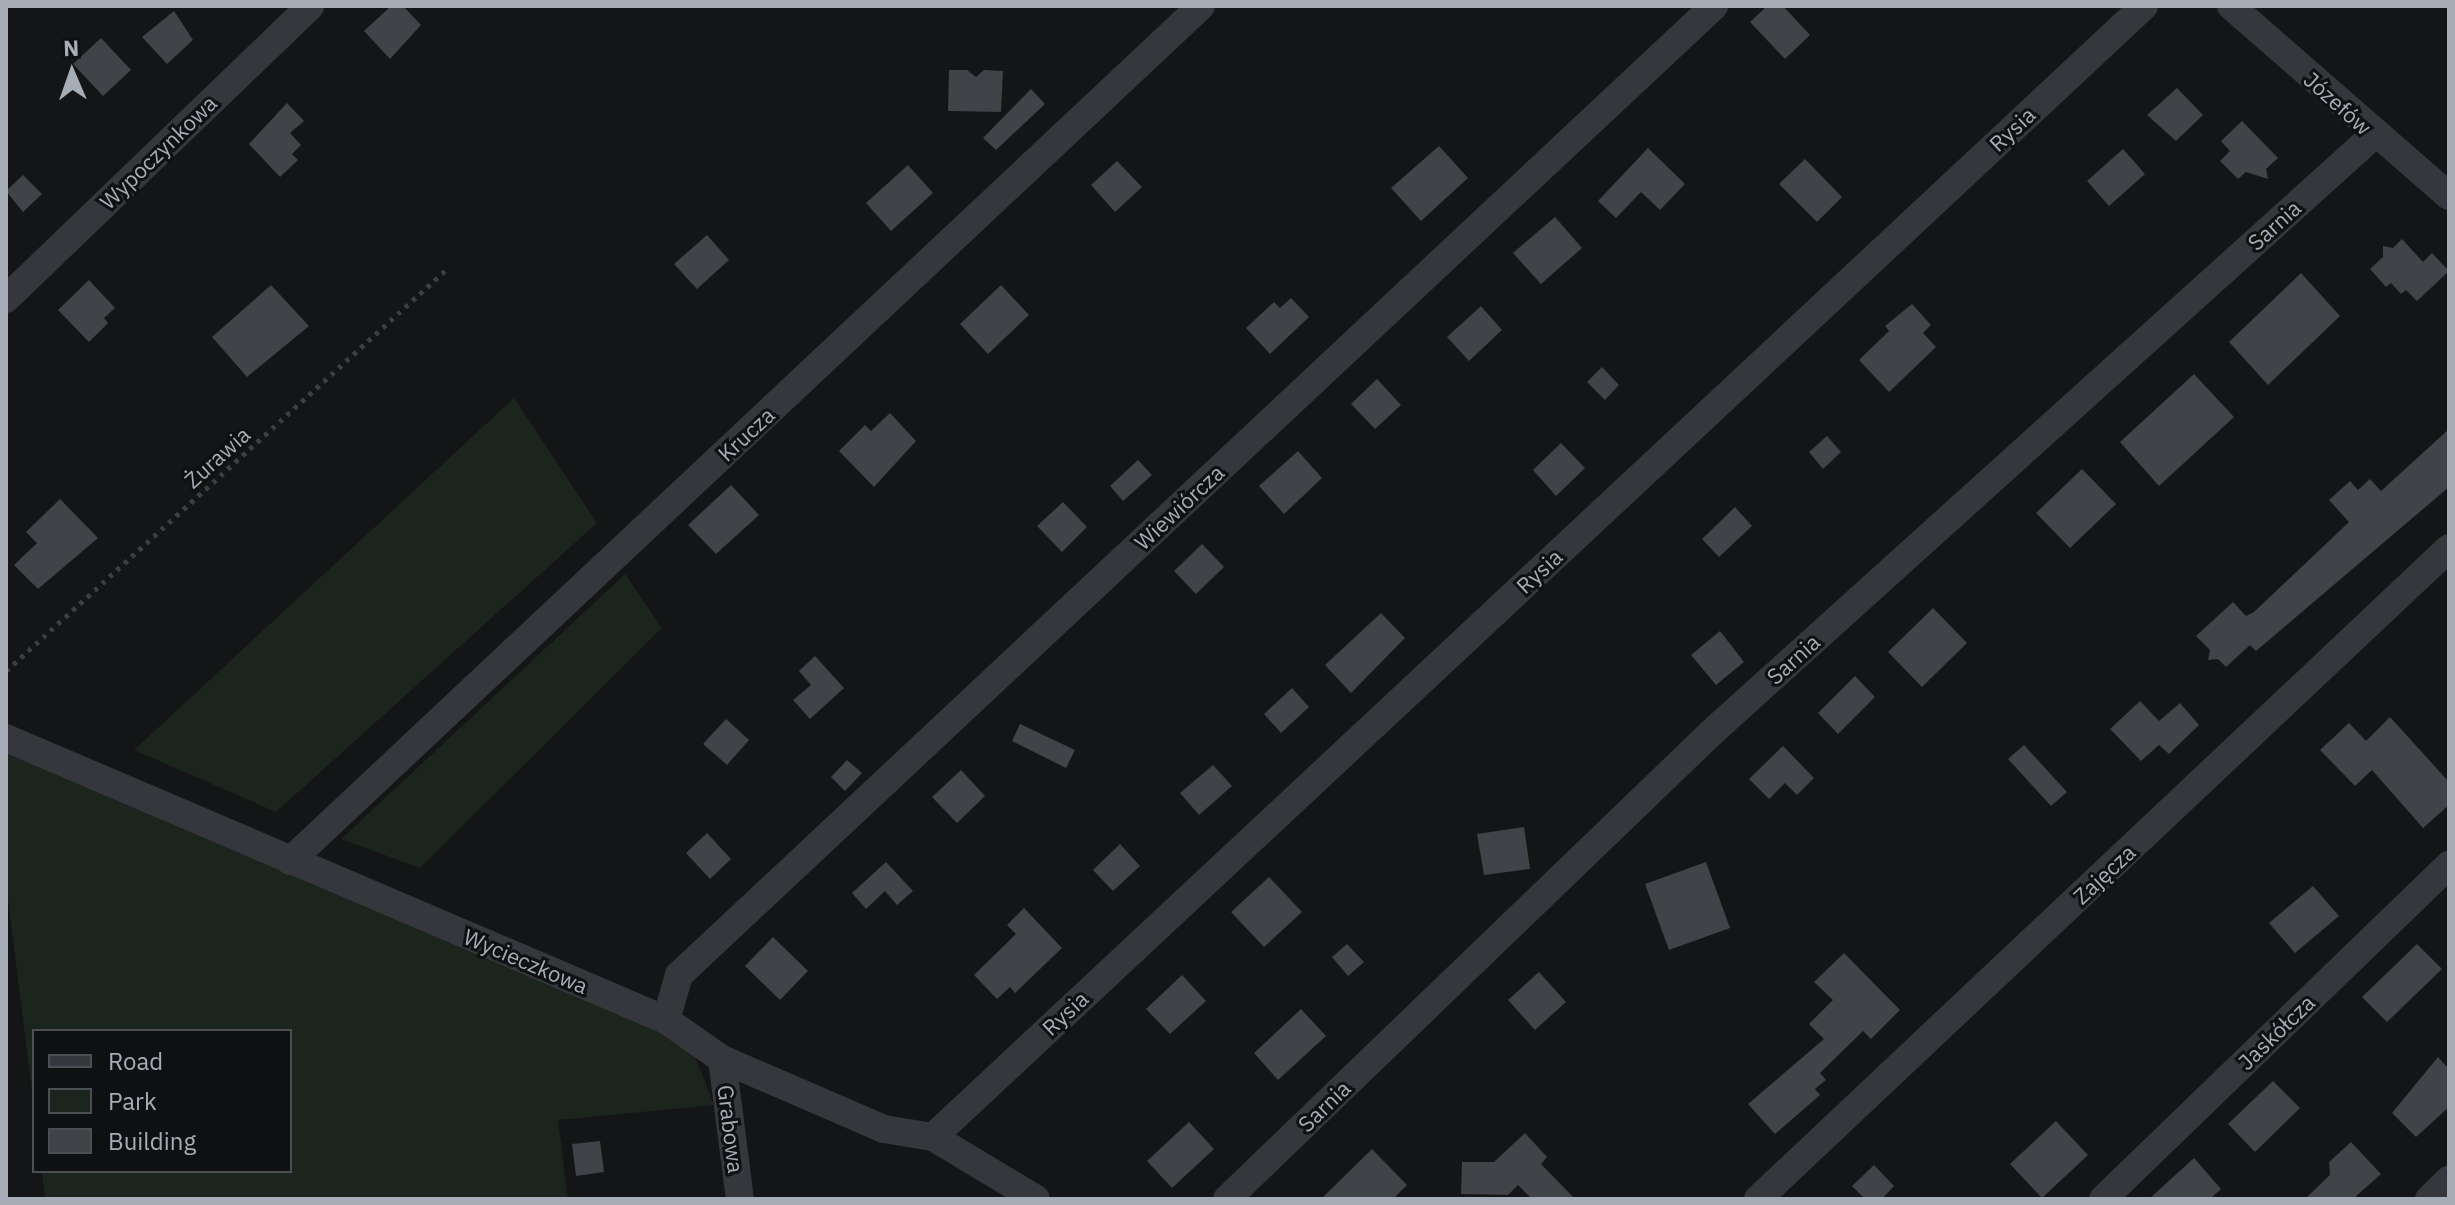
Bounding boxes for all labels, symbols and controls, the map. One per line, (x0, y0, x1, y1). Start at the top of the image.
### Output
north arrow (32, 32, 112, 112)
text: N (63, 33, 80, 62)
street label: Józefów (2299, 66, 2377, 140)
street label: Wypoczynkowa (94, 90, 222, 214)
street label: Rysia (1984, 101, 2040, 157)
street label: Sarnia (2242, 194, 2306, 256)
street label: Krucza (712, 401, 780, 467)
street label: Żurawia (179, 421, 255, 493)
street label: Wiewiórcza (1129, 459, 1229, 555)
street label: Rysia (1511, 543, 1567, 599)
street label: Sarnia (1761, 628, 1825, 690)
street label: Zajęcza (2068, 839, 2140, 909)
street label: Wycieczkowa (460, 923, 592, 999)
street label: Rysia (1037, 985, 1093, 1041)
street label: Jaskółcza (2232, 989, 2320, 1075)
legend (32, 1029, 292, 1173)
text: Road (108, 1045, 163, 1077)
street label: Sarnia (1292, 1075, 1356, 1137)
street label: Grabowa (713, 1084, 749, 1174)
text: Park (108, 1085, 157, 1117)
text: Building (108, 1125, 196, 1157)

